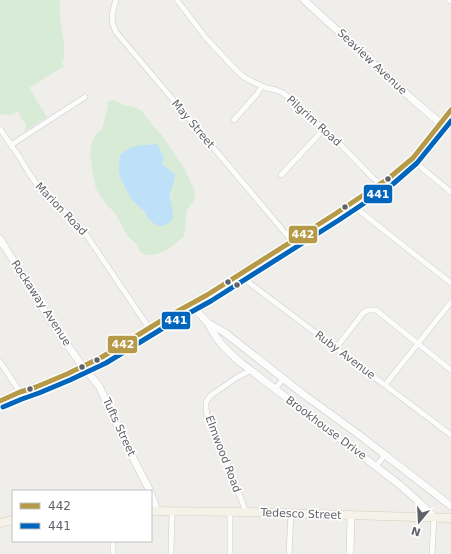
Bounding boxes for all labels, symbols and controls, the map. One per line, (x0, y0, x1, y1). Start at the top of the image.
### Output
street label: Seaview Avenue (335, 26, 410, 98)
street label: Pilgrim Road (284, 93, 344, 149)
street label: May Street (169, 97, 218, 152)
unlabelled marker (383, 174, 393, 184)
street label: Marion Road (32, 180, 90, 238)
line badge: 441 (363, 184, 393, 204)
text: 441 (367, 188, 389, 201)
unlabelled marker (340, 202, 350, 212)
line badge: 442 (288, 225, 318, 244)
text: 442 (292, 228, 314, 241)
street label: Rockaway Avenue (8, 258, 74, 348)
unlabelled marker (223, 277, 233, 287)
unlabelled marker (232, 280, 242, 290)
line badge: 441 (161, 311, 191, 330)
text: 441 (165, 314, 187, 327)
street label: Ruby Avenue (312, 328, 378, 382)
line badge: 442 (107, 335, 138, 354)
text: 442 (112, 338, 134, 351)
unlabelled marker (92, 355, 102, 365)
unlabelled marker (77, 362, 87, 372)
unlabelled marker (25, 384, 35, 394)
street label: Brookhouse Drive (283, 393, 369, 463)
street label: Tufts Street (99, 395, 138, 459)
street label: Elmwood Road (202, 414, 244, 494)
legend (12, 490, 152, 542)
text: 442 (48, 499, 71, 513)
north arrow (399, 502, 439, 542)
street label: Tedesco Street (259, 506, 342, 522)
text: 441 (48, 519, 71, 533)
text: N (410, 523, 422, 539)

